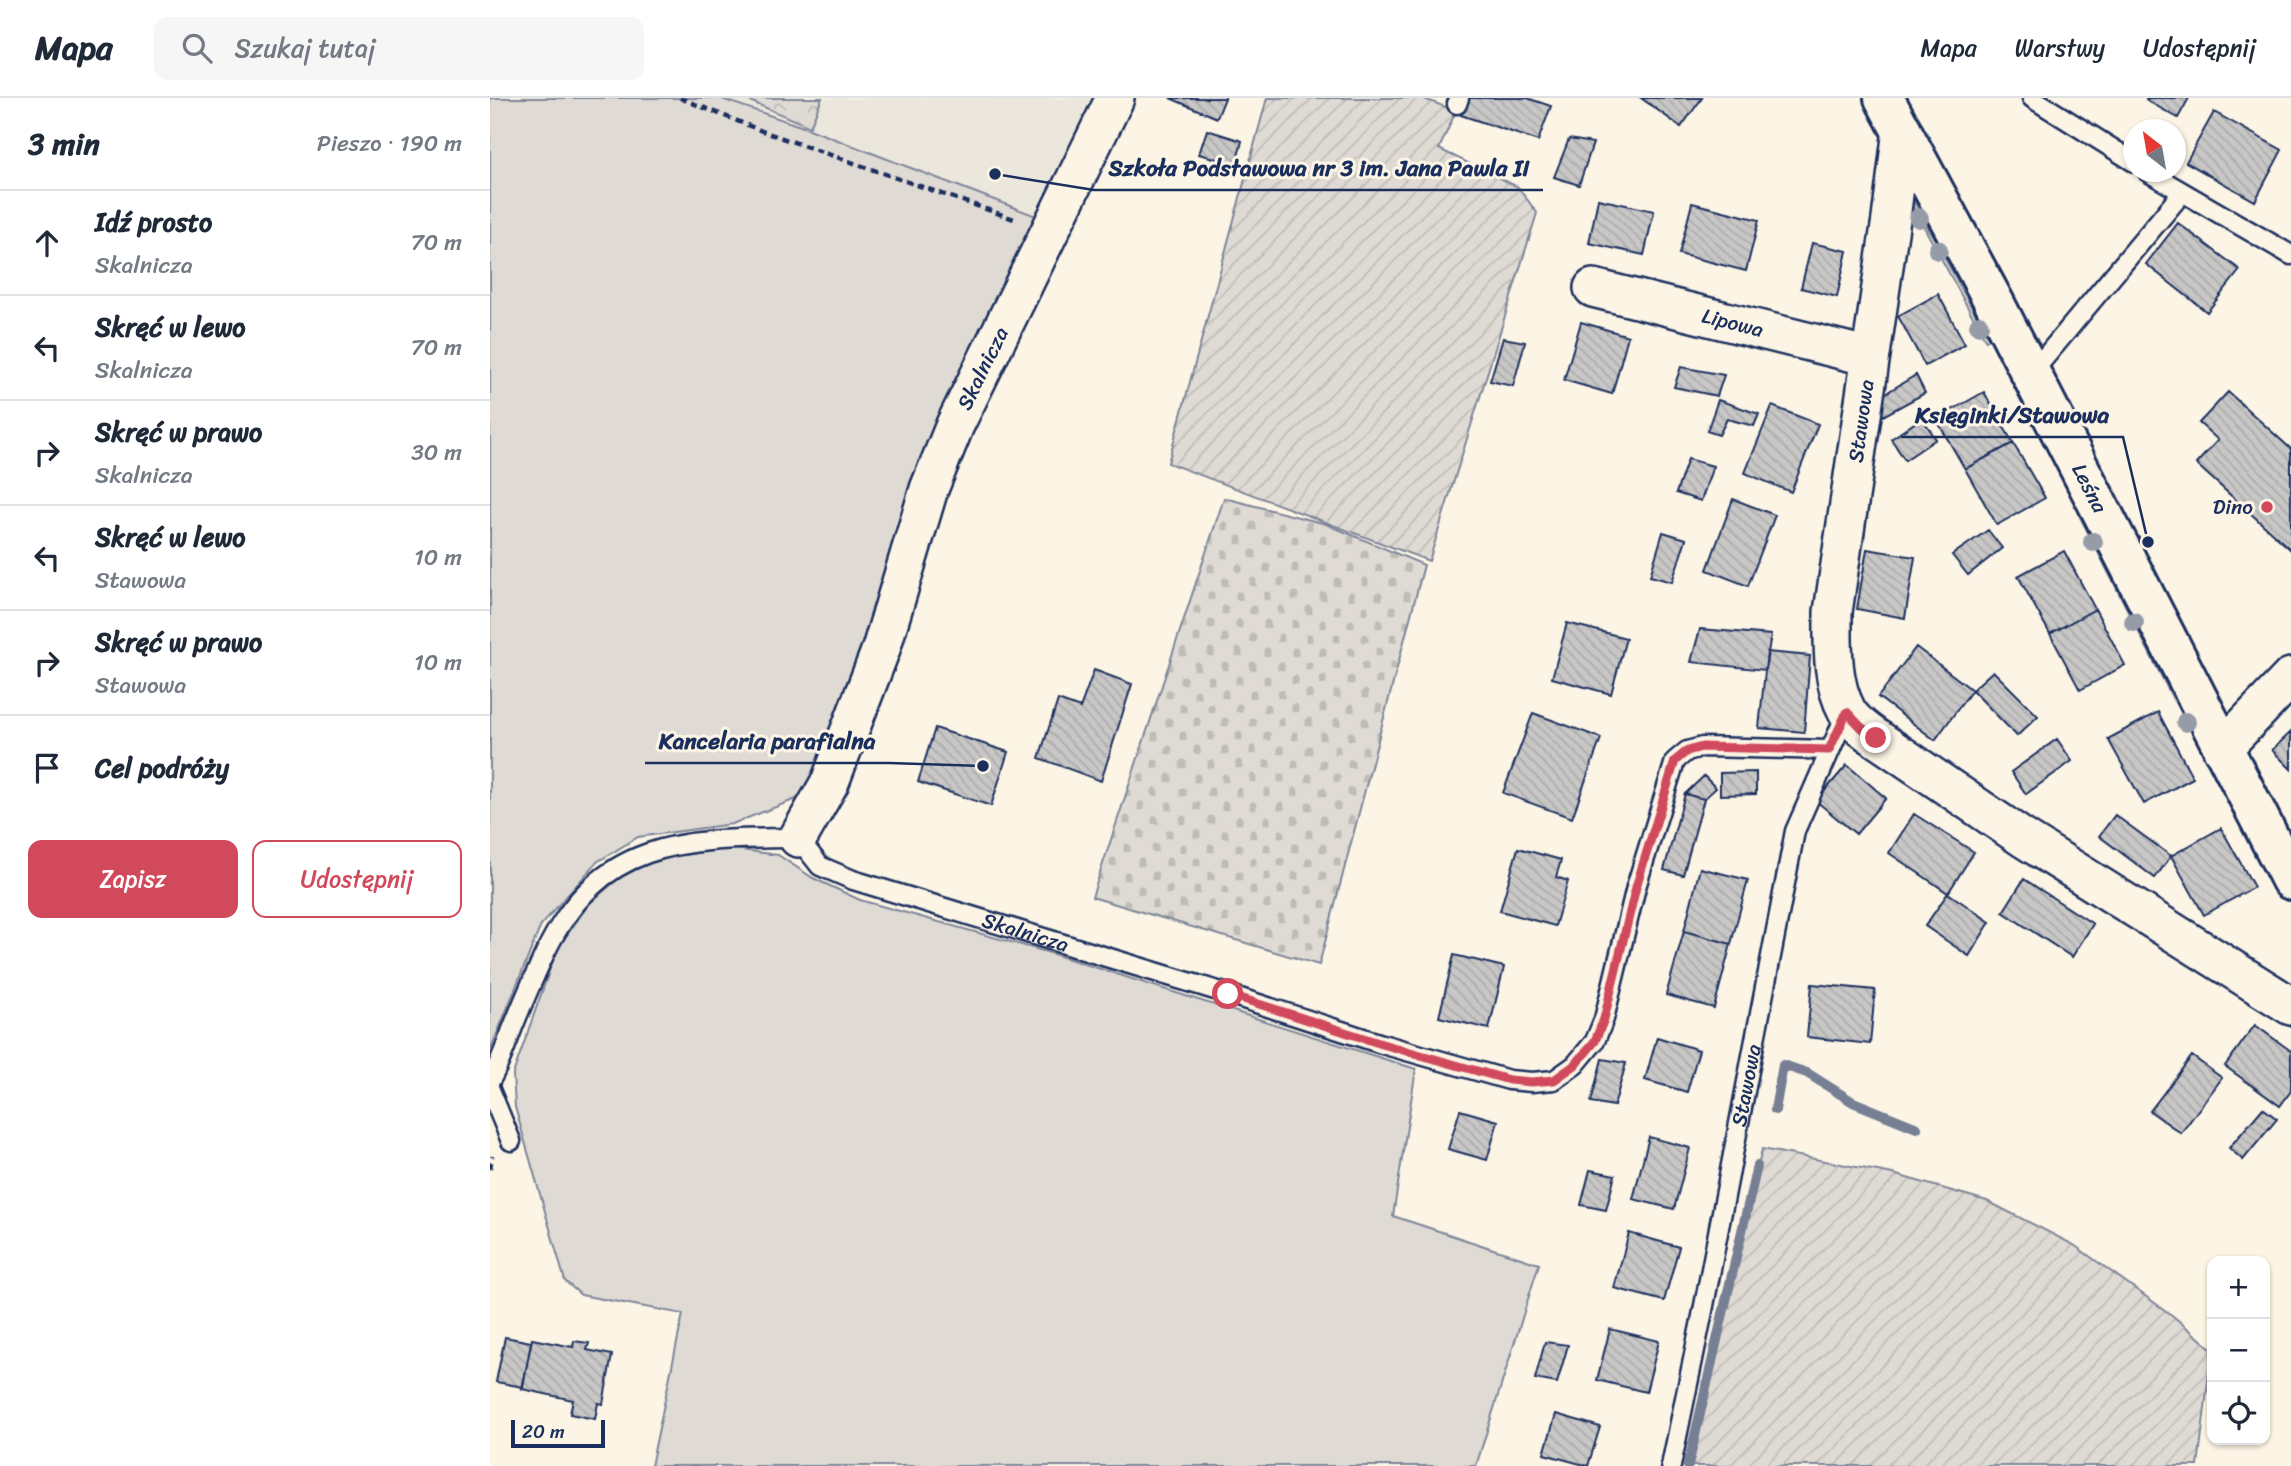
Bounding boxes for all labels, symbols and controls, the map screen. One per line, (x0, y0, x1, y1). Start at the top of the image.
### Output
search box (154, 17, 644, 80)
text: Mapa (35, 19, 112, 77)
text: Szukaj tutaj (234, 25, 376, 71)
text: Mapa (1920, 27, 1977, 69)
text: Warstwy (2015, 27, 2105, 69)
text: Udostępnij (2143, 27, 2256, 69)
icon: search (178, 29, 216, 67)
text: 3 min (28, 117, 100, 171)
north arrow (2123, 119, 2186, 182)
text: Pieszo · 190 m (317, 123, 462, 164)
callout: Szkoła Podstawowa nr 3 im. Jana Pawla II (1094, 146, 1543, 190)
text: Szkoła Podstawowa nr 3 im. Jana Pawla II (1107, 148, 1530, 189)
text: Idź prosto (95, 199, 212, 245)
text: 70 m (411, 222, 462, 263)
icon: ahead (28, 224, 66, 262)
text: Skalnicza (95, 245, 193, 286)
street label: Lipowa (1698, 297, 1768, 349)
text: Skręć w lewo (95, 304, 246, 350)
street label: Skalnicza (946, 320, 1020, 417)
text: 70 m (411, 327, 462, 368)
icon: left (28, 329, 66, 367)
text: Skalnicza (95, 350, 193, 391)
street label: Stawowa (1836, 377, 1886, 465)
callout: Księginki/Stawowa (1901, 393, 2123, 437)
text: Księginki/Stawowa (1914, 395, 2110, 436)
text: Skręć w prawo (95, 409, 262, 455)
text: 30 m (411, 432, 462, 473)
icon: right (28, 434, 66, 472)
text: Skalnicza (95, 455, 193, 496)
street label: Leśna (2061, 456, 2119, 520)
place label: Dino (2213, 488, 2253, 526)
marker: Dino (2259, 499, 2275, 515)
text: Skręć w lewo (95, 514, 246, 560)
text: 10 m (414, 537, 462, 578)
icon: left (28, 539, 66, 577)
text: Stawowa (95, 560, 186, 601)
text: Skręć w prawo (95, 619, 262, 665)
text: 10 m (414, 642, 462, 683)
icon: right (28, 644, 66, 682)
text: Stawowa (95, 665, 186, 706)
callout: Kancelaria parafialna (645, 719, 889, 763)
text: Kancelaria parafialna (658, 721, 876, 762)
route end (1860, 722, 1891, 753)
text: Cel podróży (95, 745, 229, 791)
icon: arrive (28, 749, 66, 787)
button: Zapisz (28, 840, 238, 918)
button: Udostępnij (252, 840, 462, 918)
street label: Skalnicza (977, 901, 1074, 964)
route start (1212, 978, 1243, 1009)
street label: Stawowa (1720, 1041, 1773, 1130)
map controls (2207, 1256, 2270, 1445)
button: + (2207, 1256, 2270, 1319)
button: − (2207, 1319, 2270, 1382)
button: locate (2207, 1382, 2270, 1445)
text: 20 m (522, 1415, 565, 1448)
scale bar (511, 1417, 606, 1449)

